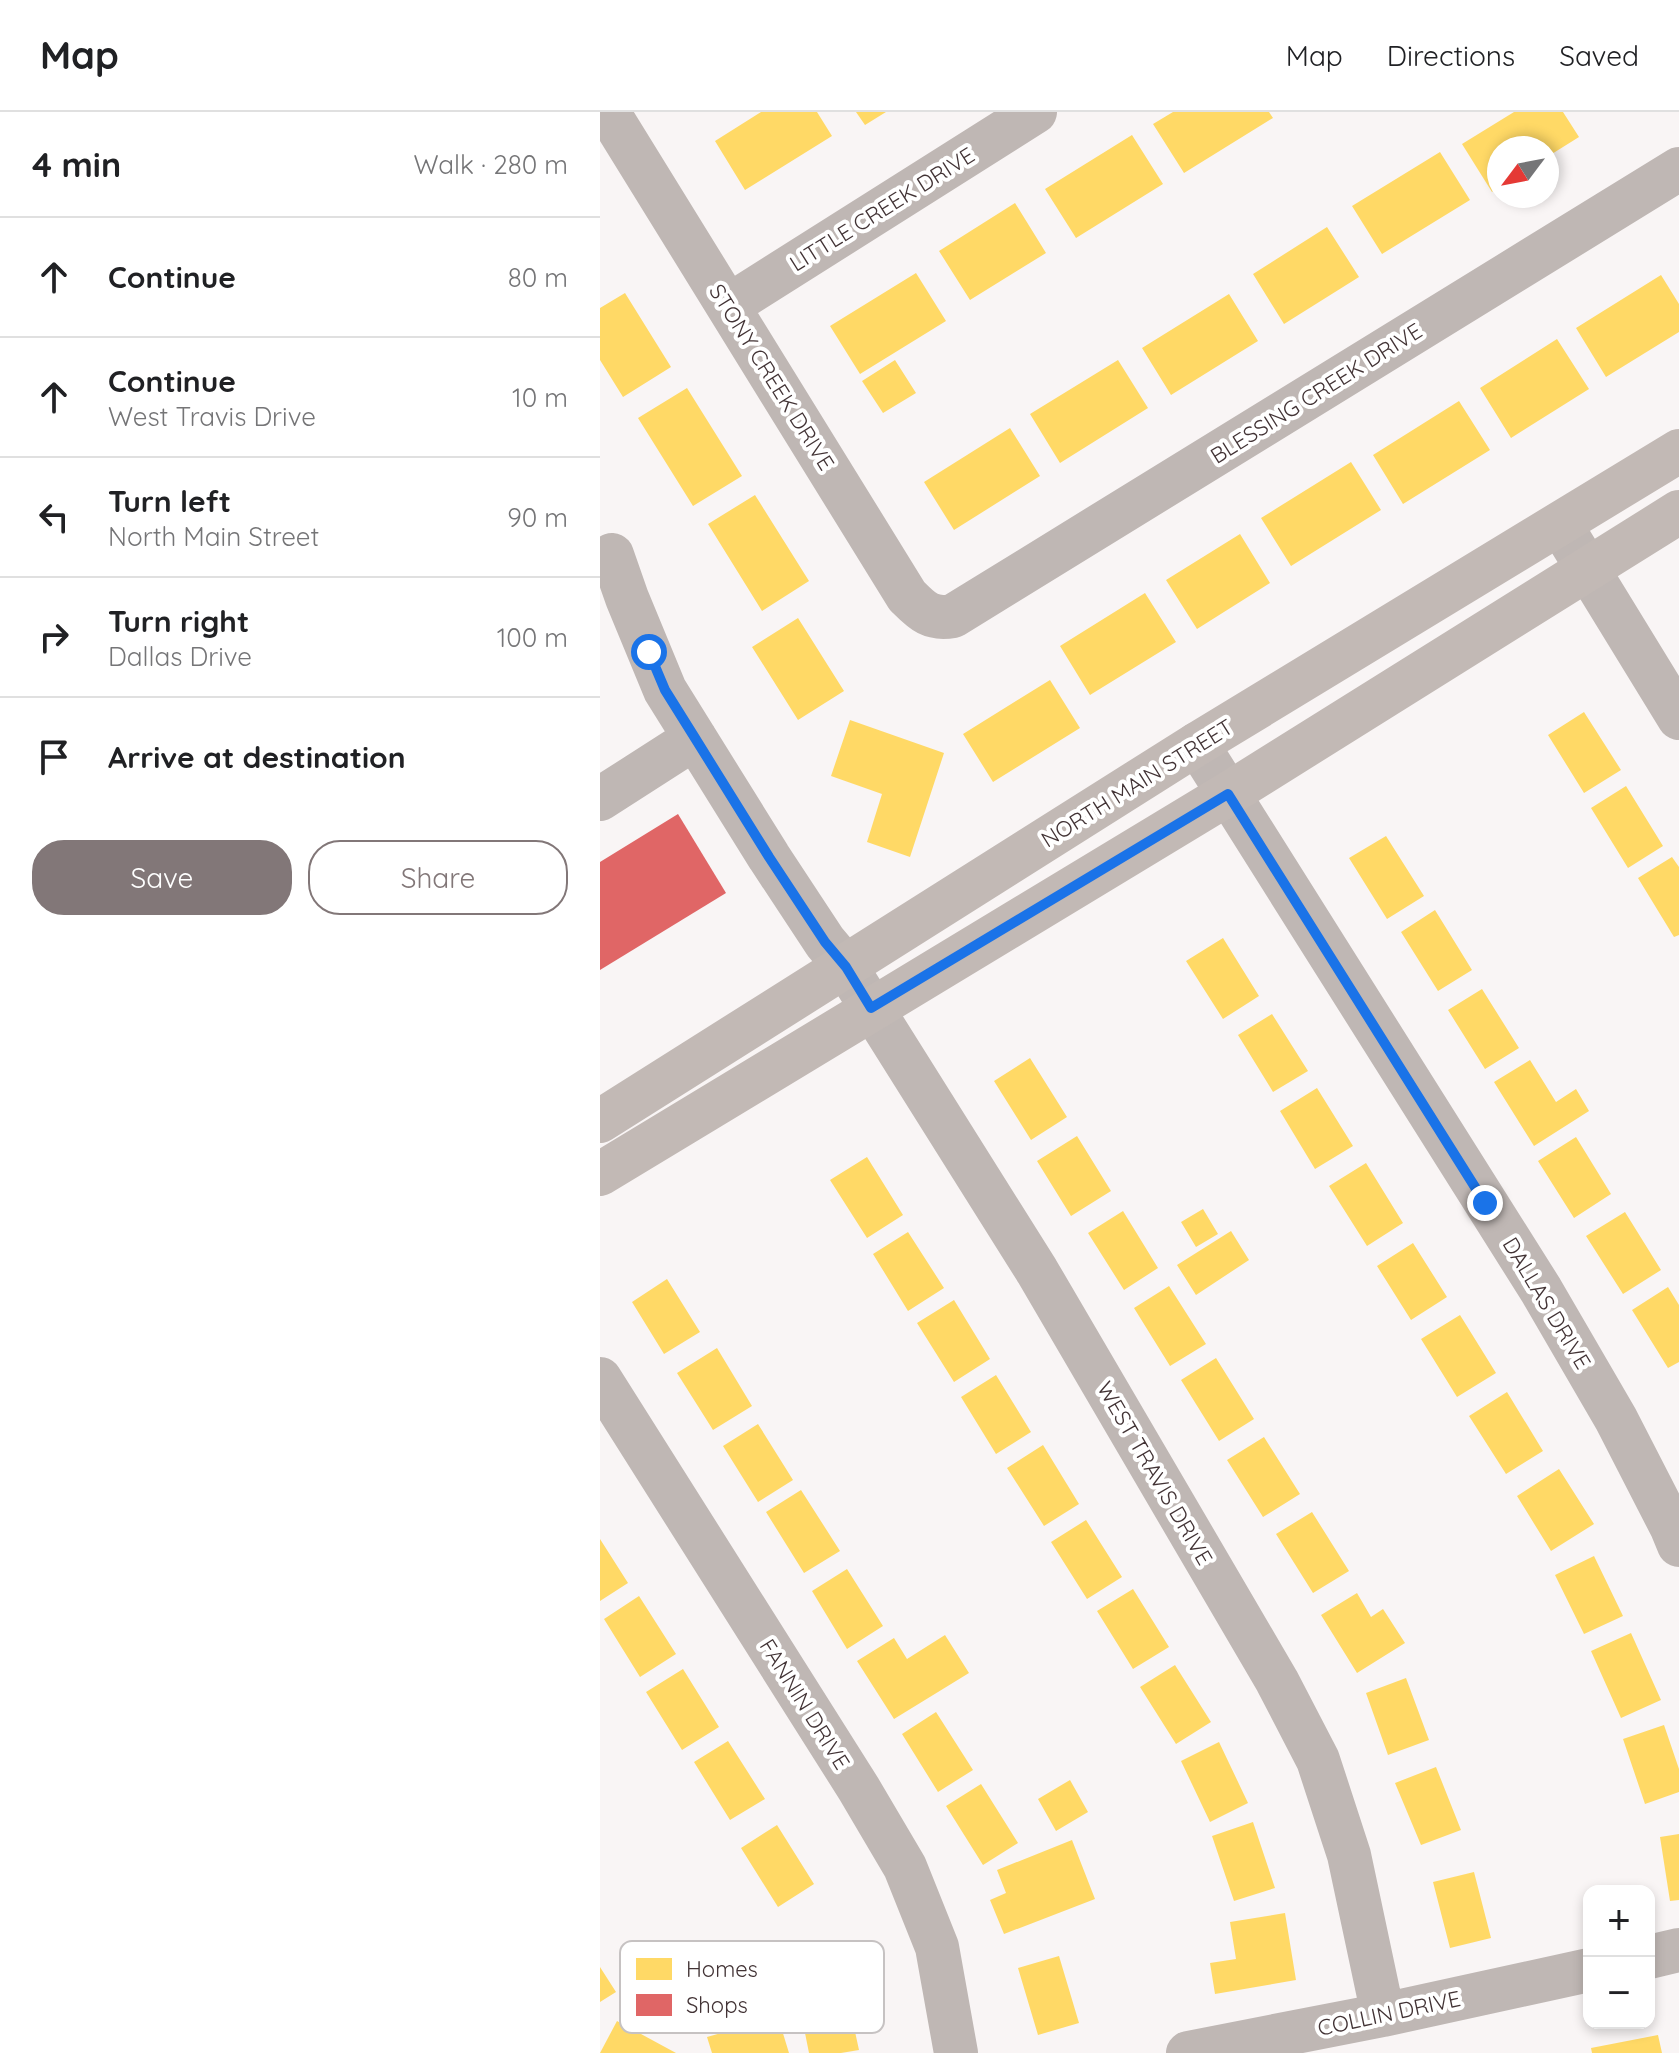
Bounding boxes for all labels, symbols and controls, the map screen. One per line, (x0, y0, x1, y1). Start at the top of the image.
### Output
text: Map (40, 31, 119, 79)
text: Map (1286, 38, 1343, 73)
text: Directions (1387, 38, 1515, 73)
text: Saved (1559, 38, 1639, 73)
north arrow (1487, 136, 1559, 208)
street label: LITTLE CREEK DRIVE (784, 141, 980, 277)
text: 4 min (32, 143, 121, 186)
text: Walk · 280 m (413, 148, 568, 181)
icon: ahead (32, 255, 76, 299)
text: Continue (108, 258, 236, 296)
text: 80 m (508, 261, 568, 294)
street label: STONY CREEK DRIVE (703, 279, 841, 475)
street label: BLESSING CREEK DRIVE (1205, 316, 1427, 470)
text: Continue (108, 362, 236, 400)
icon: ahead (32, 375, 76, 419)
text: 10 m (512, 381, 568, 414)
text: West Travis Drive (108, 400, 316, 433)
text: Turn left (108, 482, 231, 520)
icon: left (32, 495, 76, 539)
text: 90 m (507, 501, 568, 534)
text: North Main Street (108, 520, 319, 553)
text: Turn right (108, 602, 249, 640)
icon: right (32, 615, 76, 659)
text: 100 m (497, 621, 568, 654)
route start (631, 634, 667, 670)
text: Dallas Drive (108, 640, 252, 673)
street label: NORTH MAIN STREET (1036, 713, 1238, 853)
icon: arrive (32, 735, 76, 779)
text: Arrive at destination (108, 738, 406, 776)
button: Save (32, 840, 292, 915)
button: Share (308, 840, 568, 915)
route end (1467, 1185, 1503, 1221)
street label: DALLAS DRIVE (1497, 1232, 1597, 1374)
street label: WEST TRAVIS DRIVE (1091, 1376, 1219, 1570)
street label: FANNIN DRIVE (754, 1634, 856, 1774)
map controls (1583, 1885, 1655, 2029)
button: + (1583, 1885, 1655, 1957)
legend (620, 1941, 884, 2033)
text: Homes (686, 1955, 758, 1983)
button: − (1583, 1957, 1655, 2029)
street label: COLLIN DRIVE (1315, 1984, 1463, 2042)
text: Shops (686, 1991, 748, 2019)

